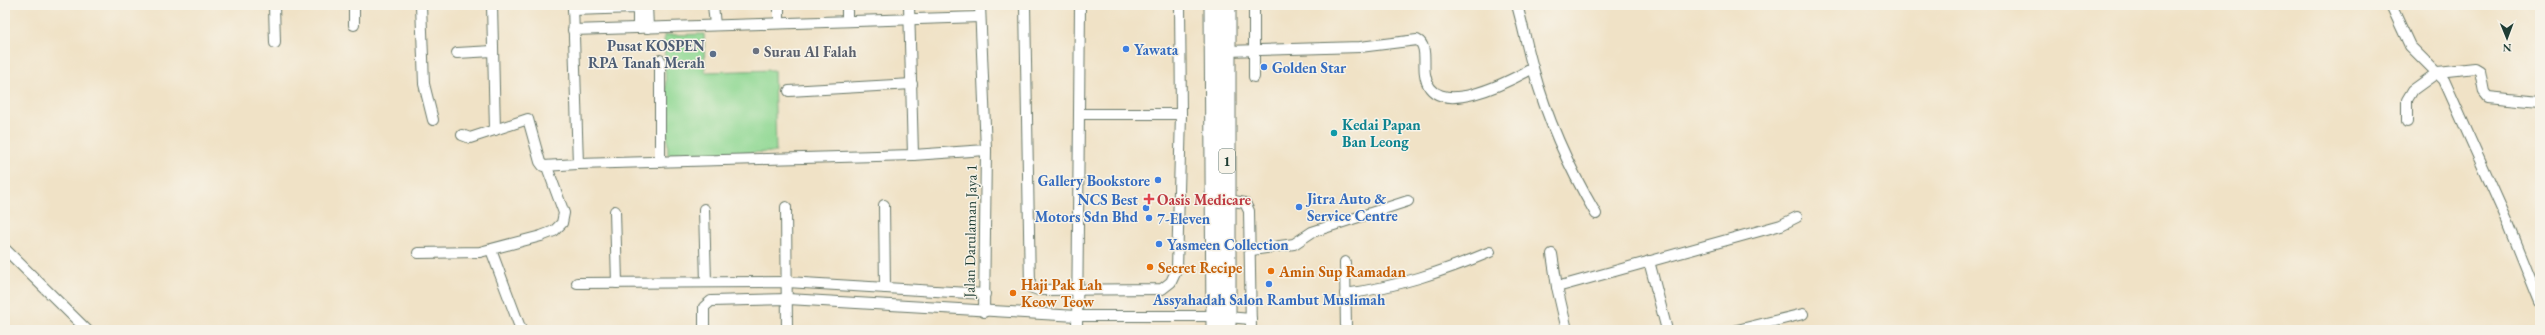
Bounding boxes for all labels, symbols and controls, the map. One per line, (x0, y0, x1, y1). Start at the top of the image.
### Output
north arrow (2487, 18, 2527, 58)
place label: Pusat KOSPEN RPA Tanah Merah (588, 36, 706, 72)
place label: Yawata (1134, 40, 1179, 59)
text: N (2503, 41, 2512, 55)
place label: Surau Al Falah (764, 42, 857, 61)
marker: Yawata (1121, 44, 1131, 54)
marker: Surau Al Falah (751, 46, 761, 56)
marker: Pusat KOSPEN RPA Tanah Merah (708, 49, 718, 59)
place label: Golden Star (1272, 58, 1347, 77)
marker: Golden Star (1259, 62, 1269, 72)
place label: Kedai Papan Ban Leong (1342, 115, 1421, 151)
marker: Kedai Papan Ban Leong (1329, 128, 1339, 138)
road number: 1 (1219, 149, 1235, 173)
street label: Jalan Darulaman Jaya 1 (959, 164, 981, 300)
place label: Gallery Bookstore (1038, 171, 1150, 190)
marker: Gallery Bookstore (1153, 175, 1163, 185)
place label: Jitra Auto & Service Centre (1305, 189, 1398, 225)
place label: NCS Best Motors Sdn Bhd (1035, 190, 1139, 226)
place label: Oasis Medicare (1157, 190, 1251, 209)
marker: Oasis Medicare (1144, 194, 1154, 204)
marker: Jitra Auto & Service Centre (1294, 202, 1304, 212)
marker: NCS Best Motors Sdn Bhd (1141, 203, 1151, 213)
place label: 7-Eleven (1157, 209, 1211, 228)
marker: 7-Eleven (1144, 213, 1154, 223)
place label: Yasmeen Collection (1167, 235, 1289, 254)
marker: Yasmeen Collection (1154, 239, 1164, 249)
place label: Secret Recipe (1158, 258, 1242, 277)
marker: Secret Recipe (1145, 262, 1155, 272)
place label: Amin Sup Ramadan (1278, 262, 1406, 281)
marker: Amin Sup Ramadan (1266, 266, 1276, 276)
place label: Haji Pak Lah Keow Teow (1021, 275, 1103, 311)
marker: Assyahadah Salon Rambut Muslimah (1264, 279, 1274, 289)
marker: Haji Pak Lah Keow Teow (1008, 288, 1018, 298)
place label: Assyahadah Salon Rambut Muslimah (1152, 290, 1386, 309)

